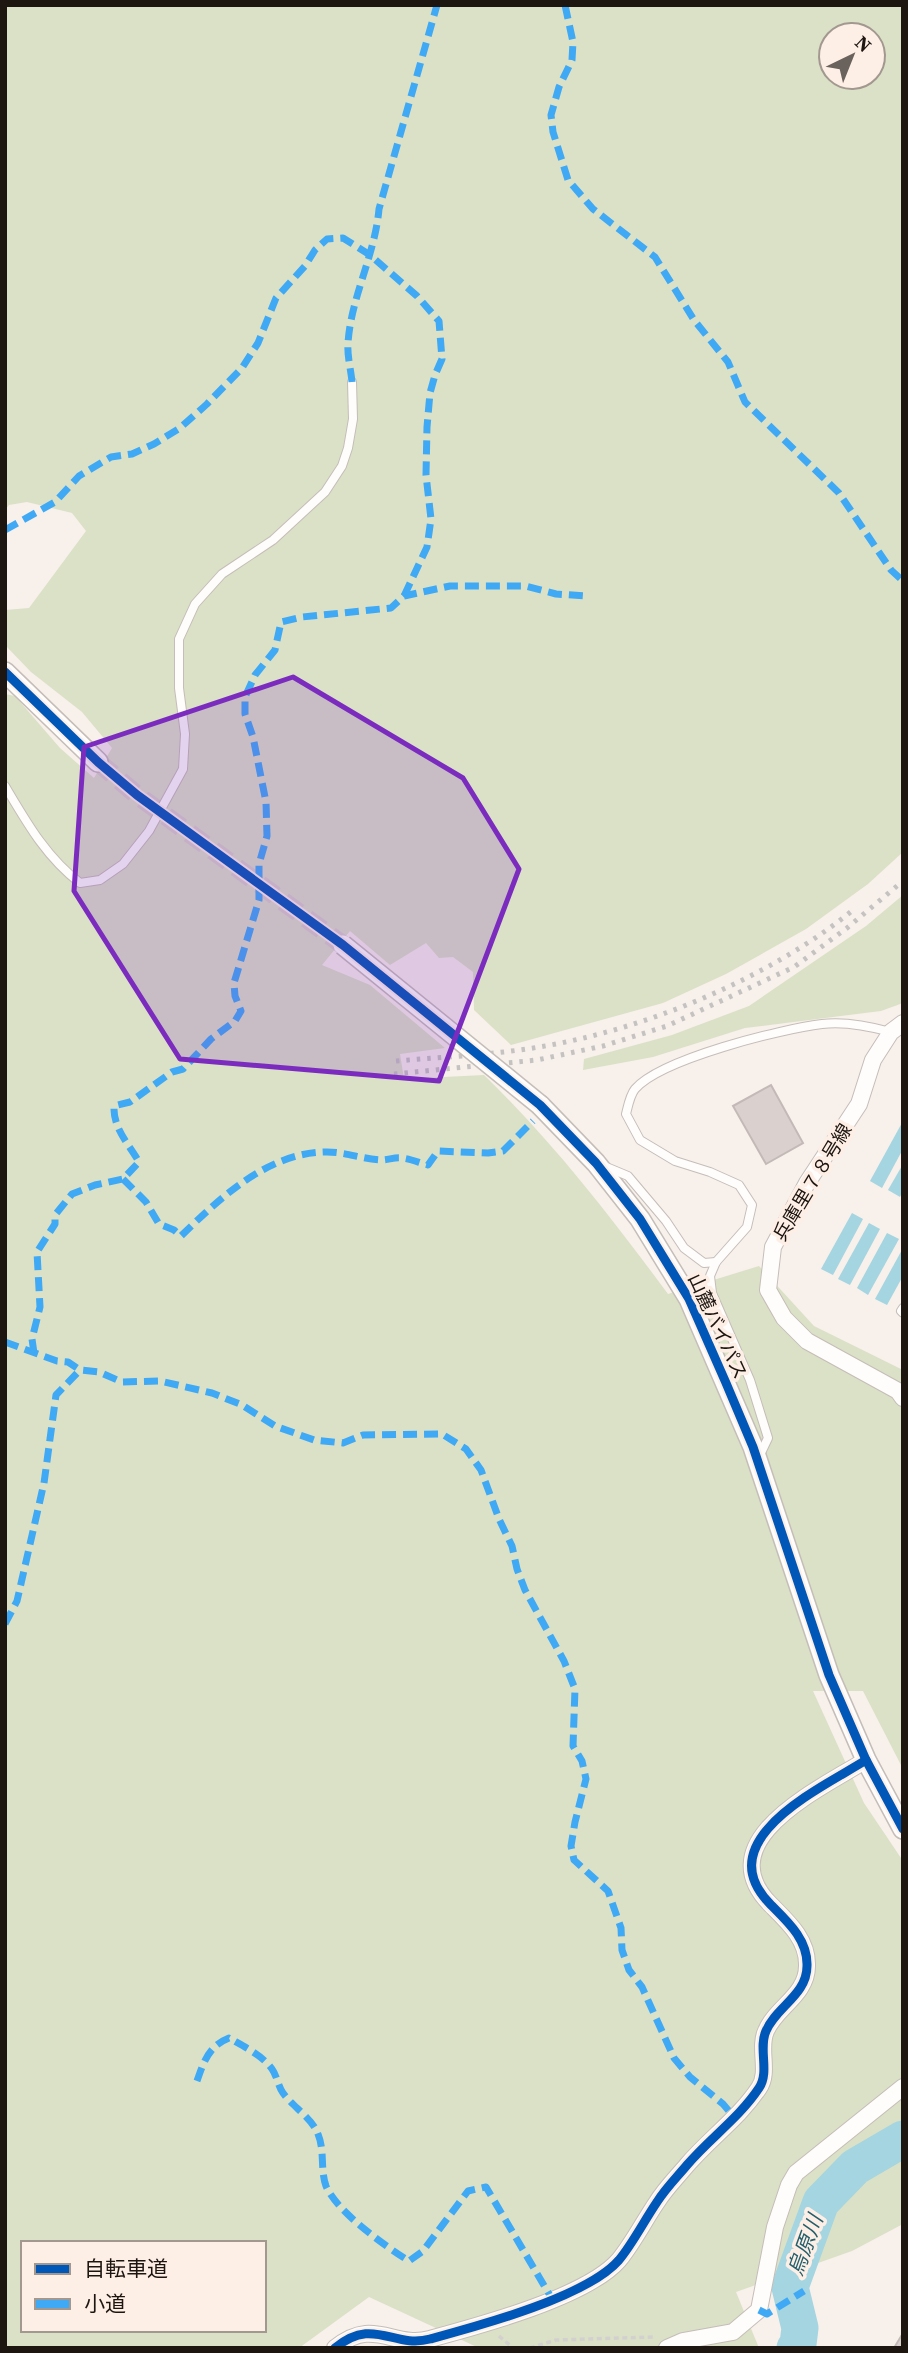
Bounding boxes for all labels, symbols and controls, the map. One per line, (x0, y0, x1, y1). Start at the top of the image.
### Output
north arrow (817, 21, 887, 91)
text: N (850, 29, 878, 58)
street label: 兵庫里７８号線 (767, 1118, 857, 1246)
street label: 山麓バイパス (682, 1269, 754, 1383)
water label: 烏原川 (781, 2209, 830, 2280)
legend (21, 2241, 266, 2332)
text: 自転車道 (84, 2254, 168, 2283)
text: 小道 (84, 2289, 126, 2318)

